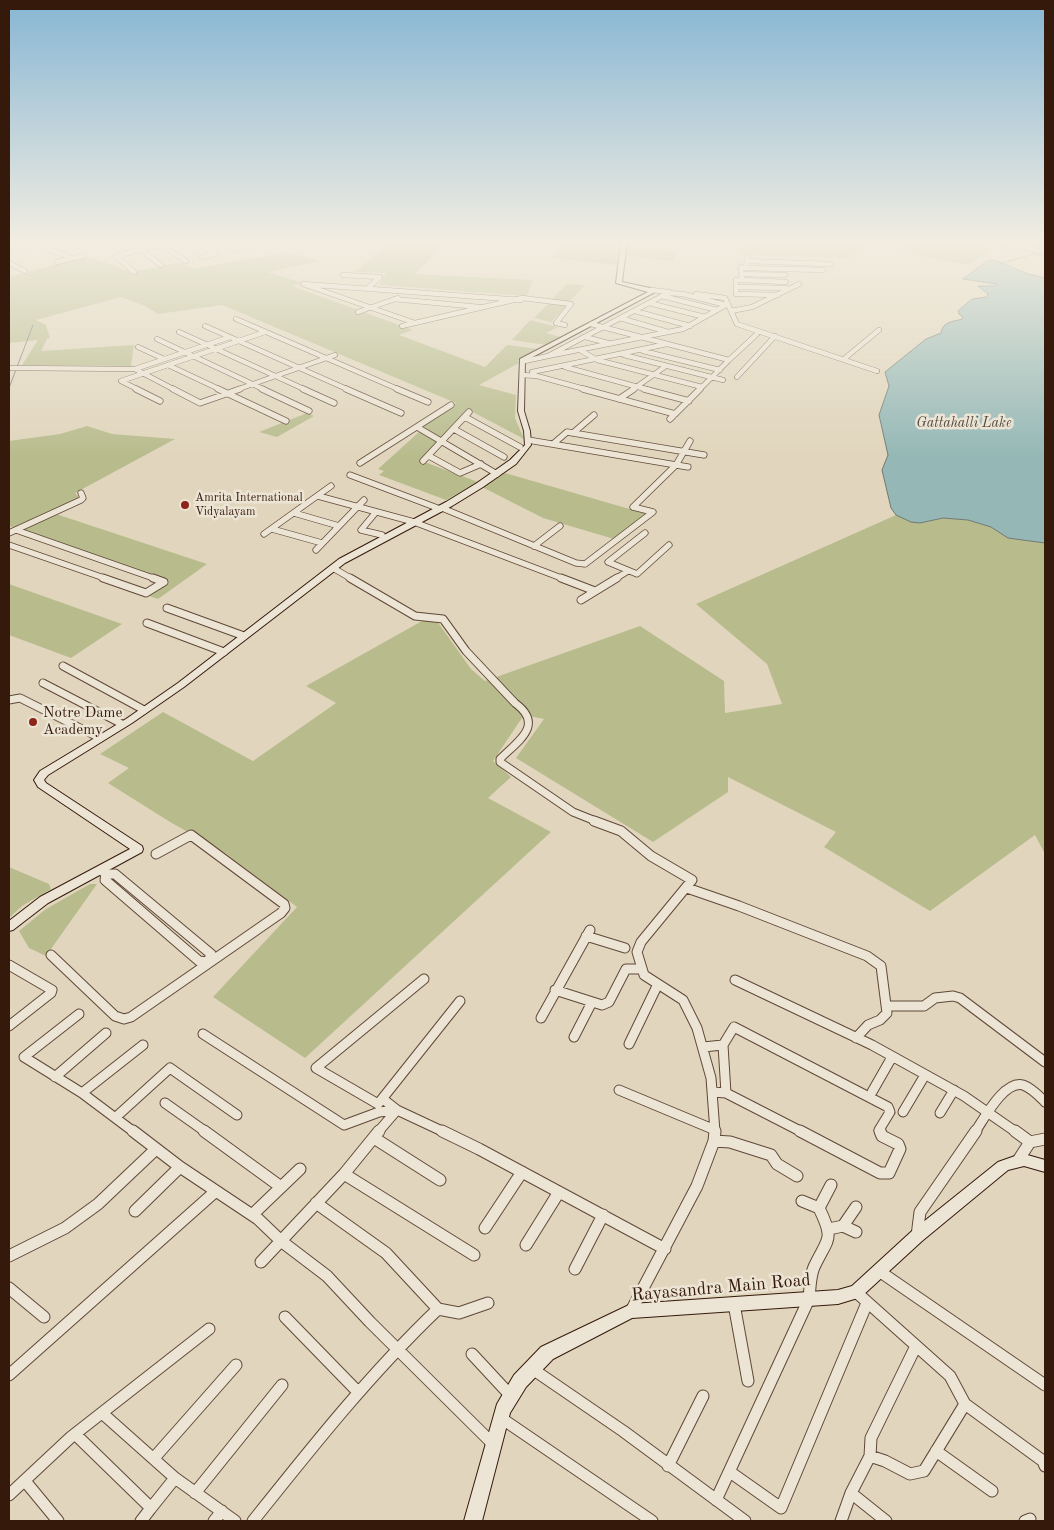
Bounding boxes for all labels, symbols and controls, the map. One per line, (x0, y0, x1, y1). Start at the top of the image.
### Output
water label: Gattahalli Lake (916, 415, 1012, 431)
place label: Amrita International Vidyalayam (195, 491, 303, 519)
marker: Amrita International Vidyalayam (179, 499, 191, 511)
place label: Notre Dame Academy (43, 704, 122, 739)
marker: Notre Dame Academy (27, 716, 39, 728)
street label: Rayasandra Main Road (630, 1269, 812, 1307)

